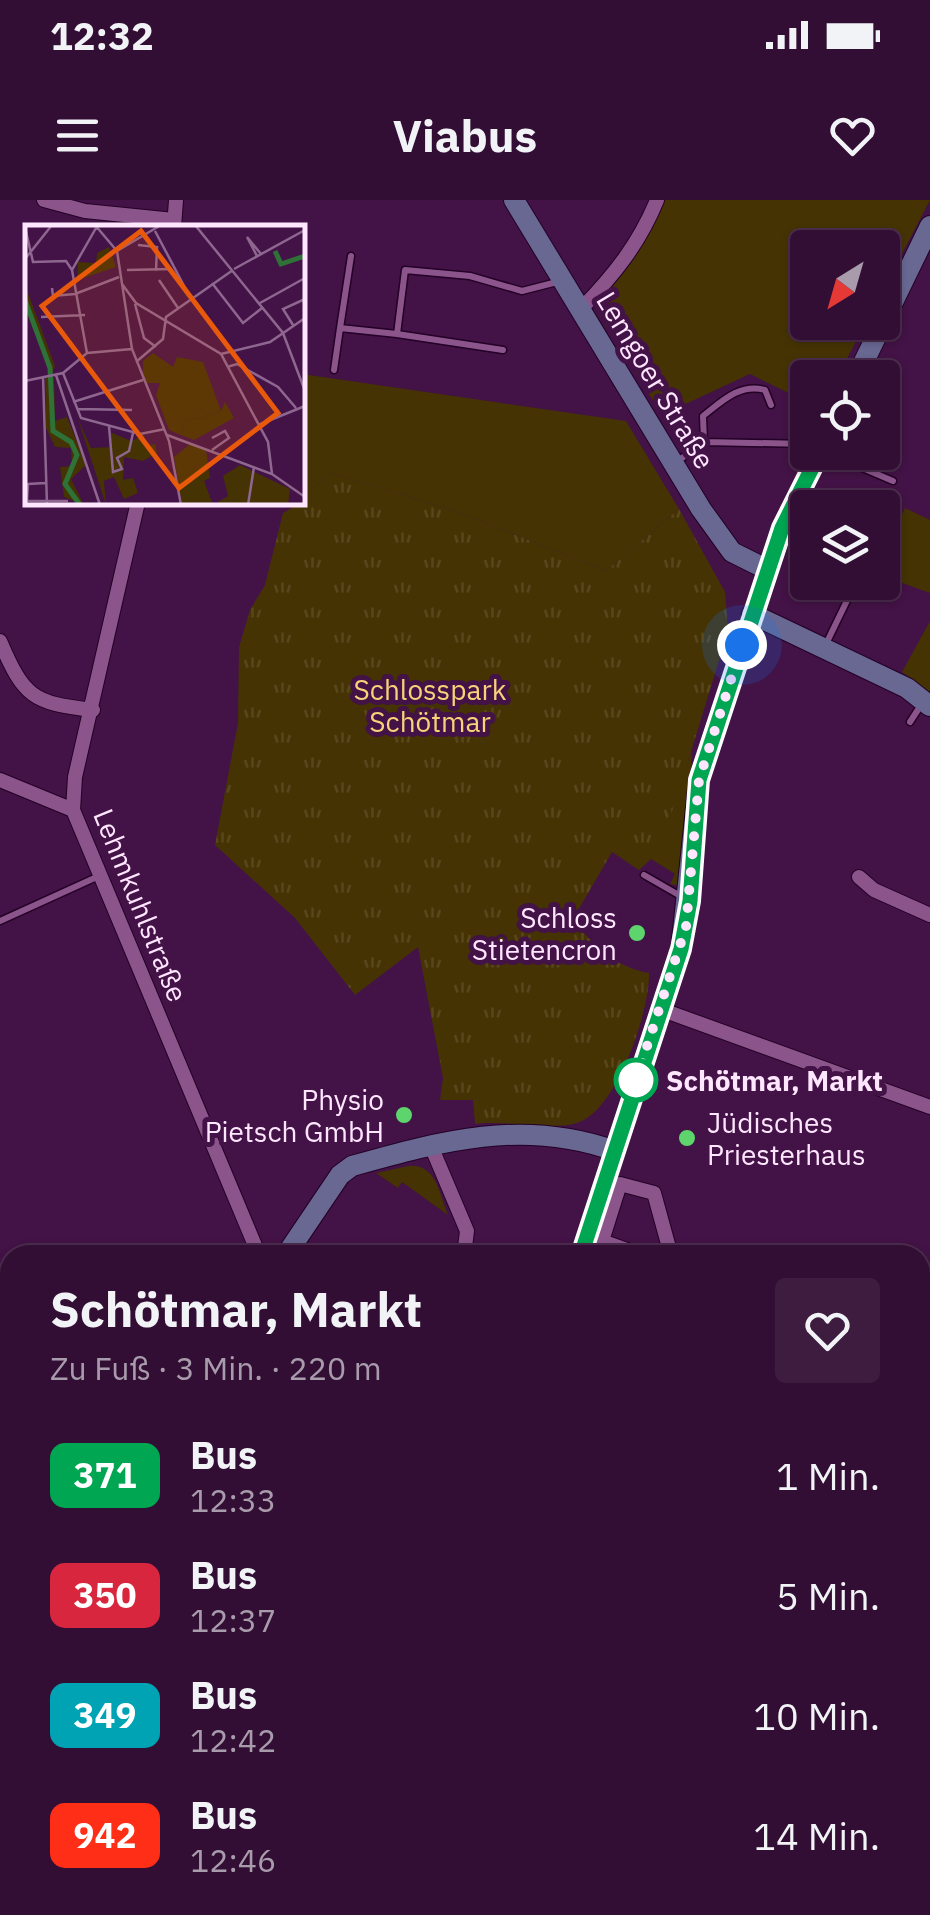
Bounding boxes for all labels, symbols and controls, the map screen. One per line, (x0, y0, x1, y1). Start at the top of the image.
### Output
text: 12:32 (50, 11, 154, 60)
text: Viabus (393, 106, 537, 164)
icon: menu (50, 108, 105, 163)
icon: heart (825, 108, 880, 163)
inset map (25, 225, 305, 505)
north arrow (790, 230, 900, 340)
map controls (790, 230, 900, 600)
street label: Lemgoer Straße (588, 284, 724, 476)
button: locate (790, 360, 900, 470)
button: layers (790, 490, 900, 600)
your location (717, 620, 767, 670)
park label: Schlosspark Schötmar (354, 671, 507, 740)
street label: Lehmkuhlstraße (85, 803, 197, 1007)
place label: Schloss Stietencron (472, 899, 617, 968)
marker: Schloss Stietencron (626, 922, 648, 944)
marker: Schötmar, Markt (615, 1059, 657, 1101)
place label: Schötmar, Markt (666, 1062, 883, 1099)
place label: Physio Pietsch GmbH (205, 1081, 384, 1150)
marker: Physio Pietsch GmbH (393, 1104, 415, 1126)
place label: Jüdisches Priesterhaus (707, 1104, 866, 1173)
marker: Jüdisches Priesterhaus (676, 1127, 698, 1149)
text: Schötmar, Markt (50, 1278, 422, 1340)
button: heart (775, 1278, 880, 1383)
text: Zu Fuß · 3 Min. · 220 m (50, 1347, 382, 1389)
text: Bus (190, 1430, 257, 1479)
text: 1 Min. (776, 1451, 880, 1500)
text: 371 (73, 1452, 137, 1498)
text: 12:33 (190, 1479, 276, 1521)
text: Bus (190, 1550, 257, 1599)
text: 5 Min. (776, 1571, 880, 1620)
text: 350 (73, 1572, 137, 1618)
text: 12:37 (190, 1599, 276, 1641)
text: Bus (190, 1670, 257, 1719)
text: 10 Min. (753, 1691, 880, 1740)
text: 349 (73, 1692, 137, 1738)
text: 12:42 (190, 1719, 276, 1761)
text: Bus (190, 1790, 257, 1839)
text: 14 Min. (753, 1811, 880, 1860)
text: 942 (73, 1812, 137, 1858)
text: 12:46 (190, 1839, 276, 1881)

